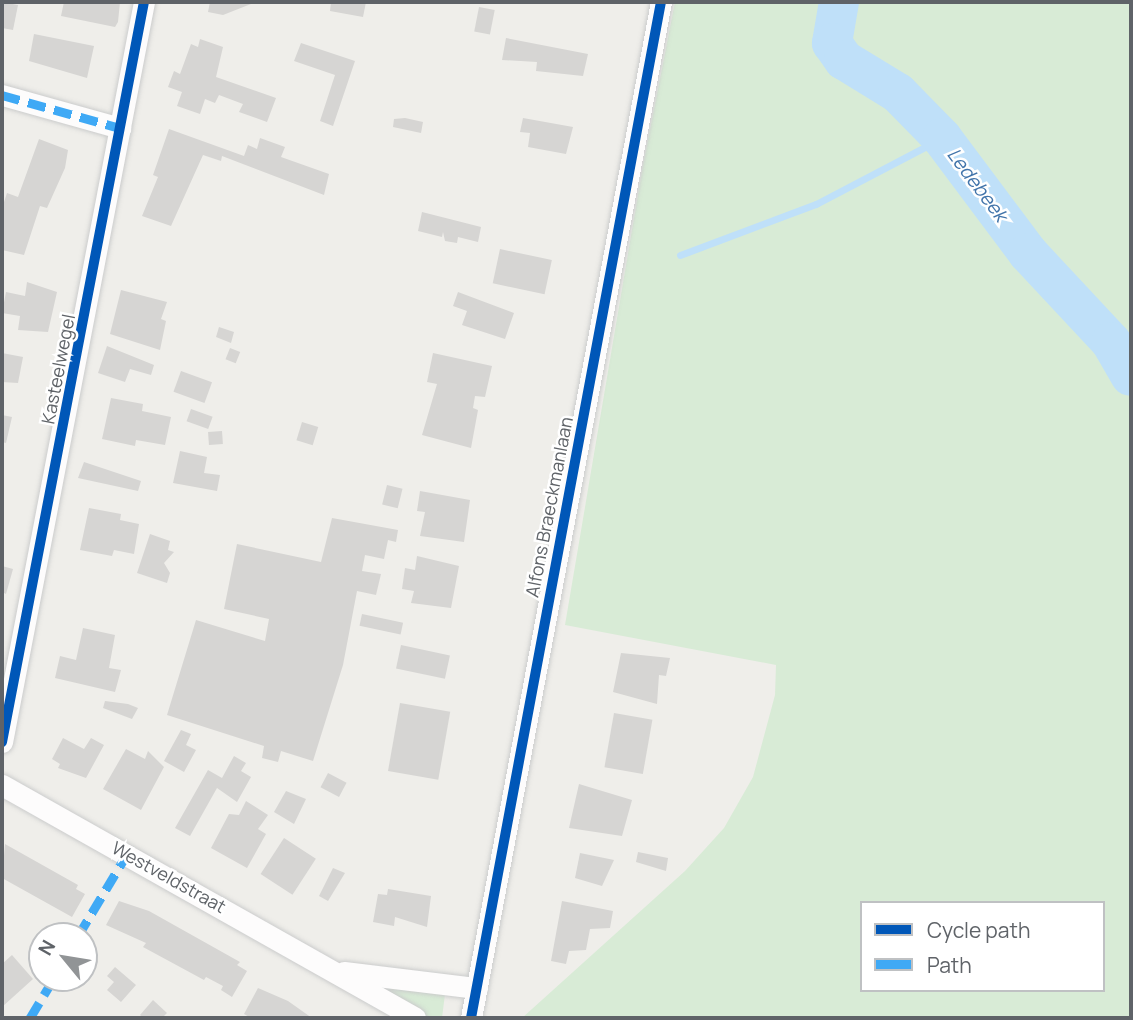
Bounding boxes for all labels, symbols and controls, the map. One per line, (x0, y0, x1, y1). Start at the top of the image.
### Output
water label: Ledebeek (942, 144, 1012, 226)
street label: Kasteelwegel (37, 312, 79, 426)
street label: Alfons Braeckmanlaan (521, 415, 577, 599)
street label: Westveldstraat (108, 837, 230, 917)
legend (860, 901, 1105, 992)
text: Cycle path (927, 916, 1030, 944)
north arrow (28, 922, 98, 992)
text: N (32, 935, 61, 960)
text: Path (927, 951, 972, 979)

